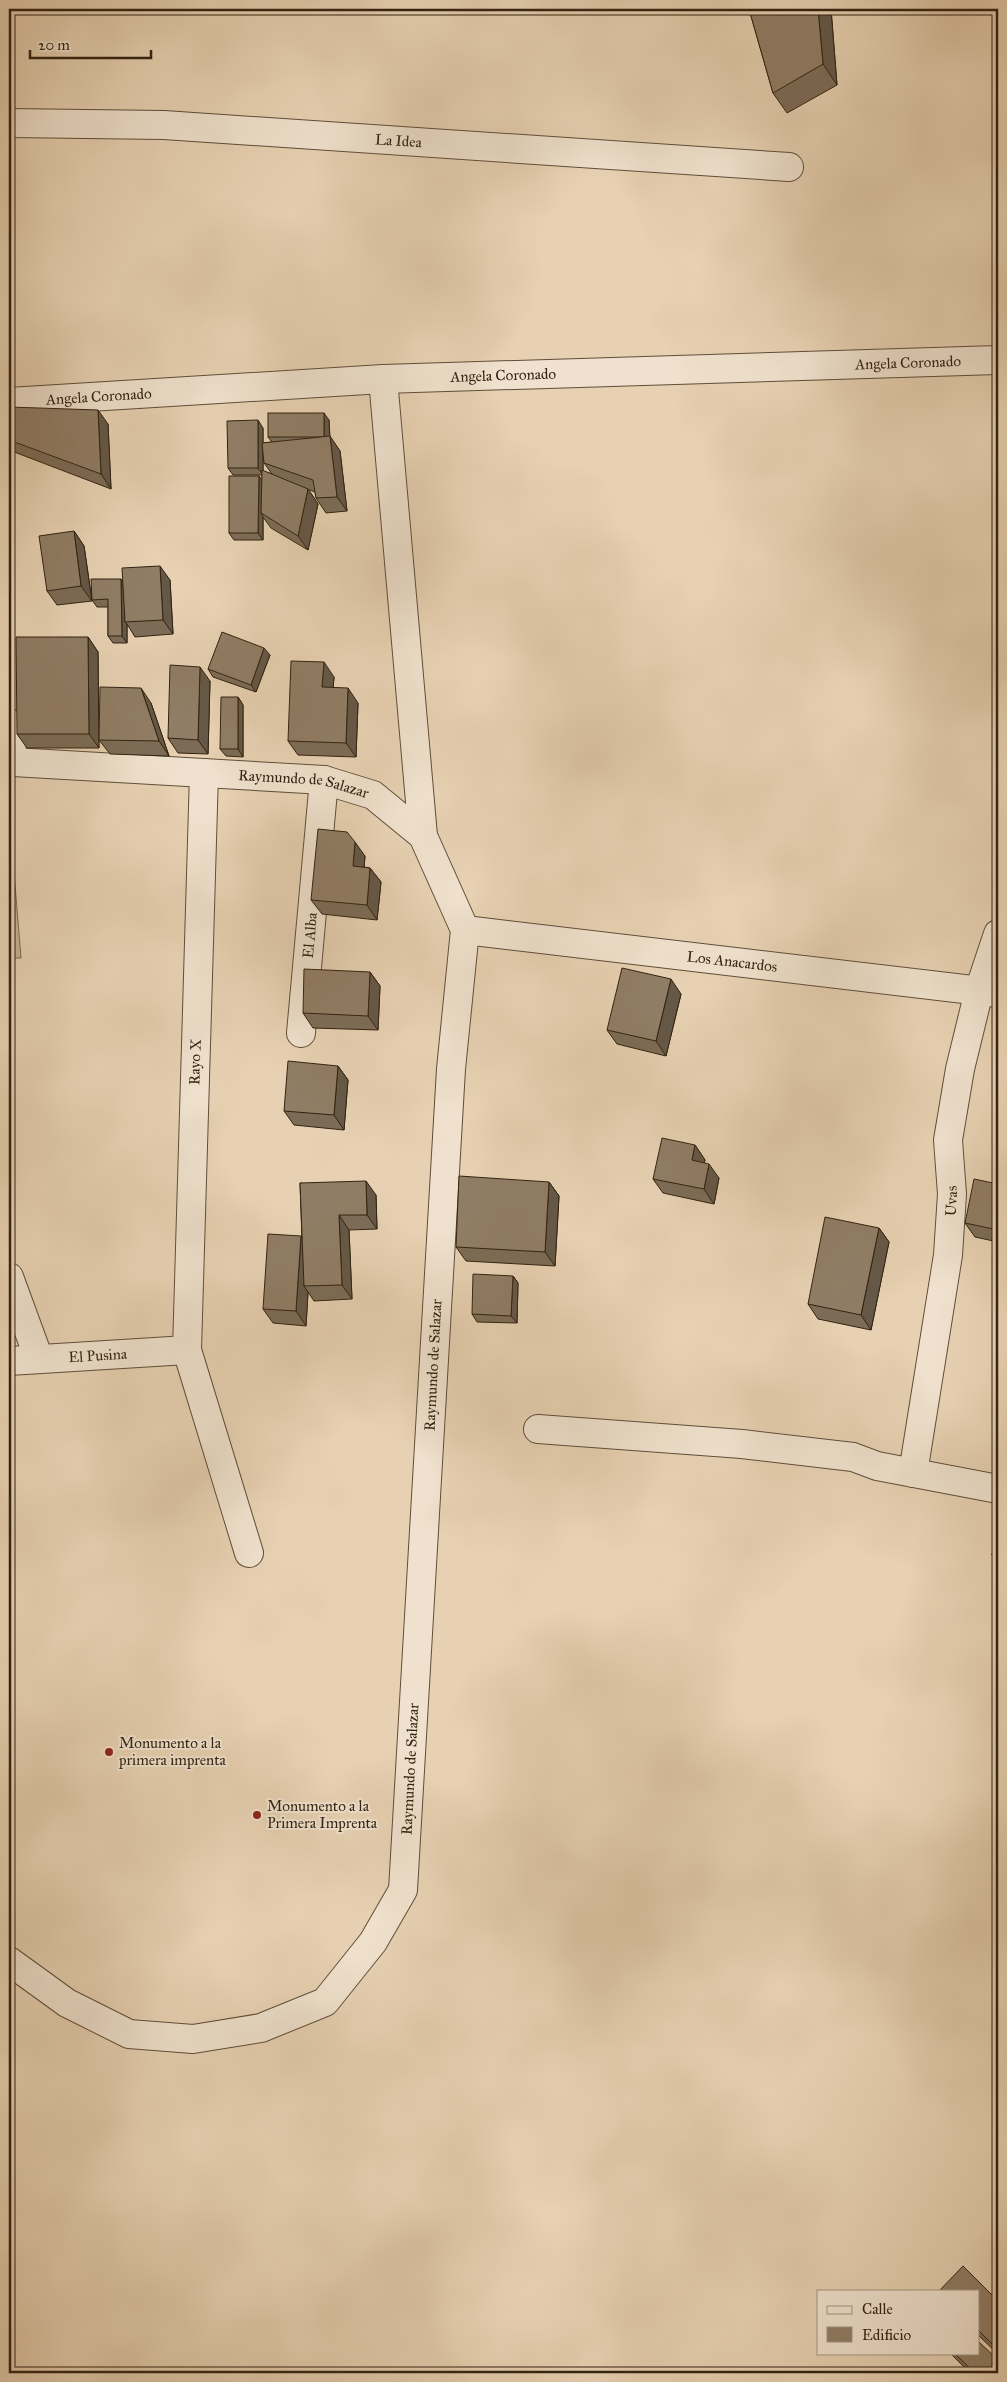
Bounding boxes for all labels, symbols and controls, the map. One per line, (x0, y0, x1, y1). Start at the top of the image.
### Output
scale bar (30, 28, 151, 60)
text: 20 m (38, 36, 70, 54)
street label: La Idea (374, 130, 423, 151)
street label: Angela Coronado (854, 352, 962, 373)
street label: Angela Coronado (449, 365, 557, 386)
street label: Angela Coronado (44, 384, 153, 409)
street label: Raymundo de Salazar (238, 766, 371, 802)
street label: El Alba (299, 911, 321, 959)
street label: Los Anacardos (686, 947, 778, 976)
street label: Rayo X (185, 1038, 205, 1085)
street label: Uvas (942, 1185, 961, 1217)
street label: Raymundo de Salazar (421, 1298, 445, 1431)
street label: El Pusina (68, 1345, 128, 1366)
street label: Raymundo de Salazar (398, 1702, 422, 1835)
place label: Monumento a la primera imprenta (118, 1734, 226, 1769)
marker: Monumento a la primera imprenta (103, 1746, 115, 1758)
place label: Monumento a la Primera Imprenta (267, 1797, 378, 1832)
marker: Monumento a la Primera Imprenta (251, 1809, 263, 1821)
legend (817, 2290, 980, 2354)
text: Calle (862, 2300, 893, 2318)
text: Edificio (862, 2326, 911, 2344)

